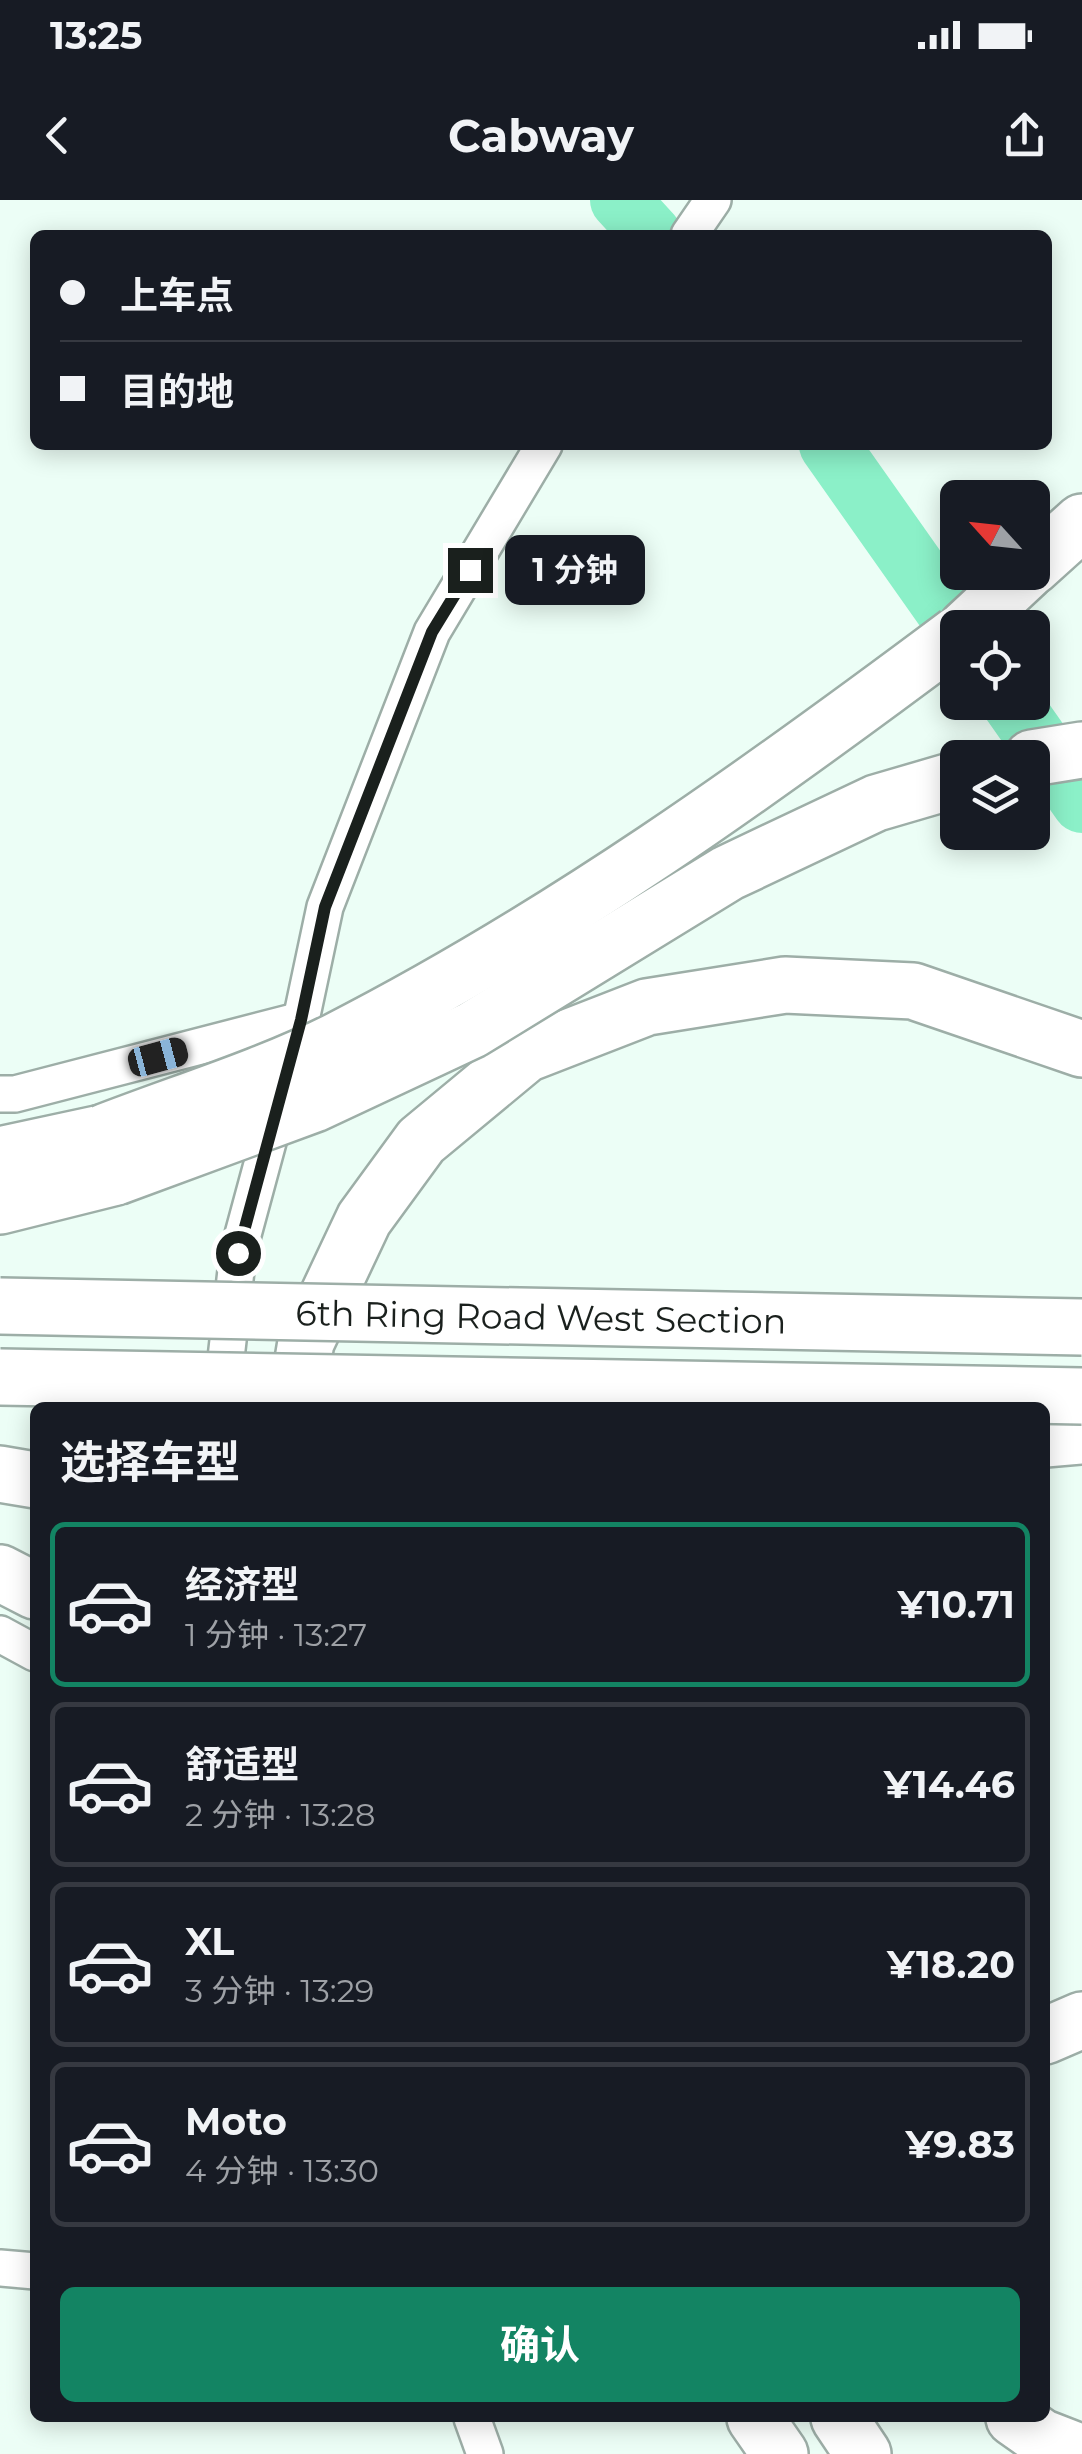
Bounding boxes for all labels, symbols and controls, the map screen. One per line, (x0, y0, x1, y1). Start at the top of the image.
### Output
text: 13:25 (50, 12, 142, 59)
icon: back (30, 108, 85, 163)
text: Cabway (448, 108, 634, 163)
icon: share (997, 108, 1052, 163)
text: 上车点 (120, 272, 234, 319)
text: 目的地 (120, 368, 234, 415)
north arrow (940, 480, 1050, 590)
map controls (940, 480, 1050, 850)
callout: 1 分钟 (505, 535, 645, 605)
route end (448, 548, 493, 593)
text: 1 分钟 (532, 550, 618, 589)
button: locate (940, 610, 1050, 720)
button: layers (940, 740, 1050, 850)
car (125, 1035, 191, 1079)
route start (216, 1231, 261, 1276)
street label: 6th Ring Road West Section (295, 1291, 787, 1343)
text: 选择车型 (60, 1434, 240, 1489)
icon: car (65, 1560, 155, 1650)
text: 经济型 (185, 1561, 299, 1608)
text: ¥10.71 (898, 1581, 1015, 1628)
text: 1 分钟 · 13:27 (185, 1615, 367, 1654)
icon: car (65, 1740, 155, 1830)
text: 舒适型 (185, 1741, 299, 1788)
text: ¥14.46 (884, 1761, 1015, 1808)
text: 2 分钟 · 13:28 (185, 1795, 375, 1834)
text: XL (185, 1918, 234, 1965)
icon: car (65, 1920, 155, 2010)
text: ¥18.20 (887, 1941, 1015, 1988)
text: 3 分钟 · 13:29 (185, 1971, 374, 2010)
text: Moto (185, 2098, 287, 2145)
icon: car (65, 2100, 155, 2190)
text: ¥9.83 (905, 2121, 1015, 2168)
text: 4 分钟 · 13:30 (185, 2151, 379, 2190)
button: 确认 (60, 2287, 1020, 2402)

